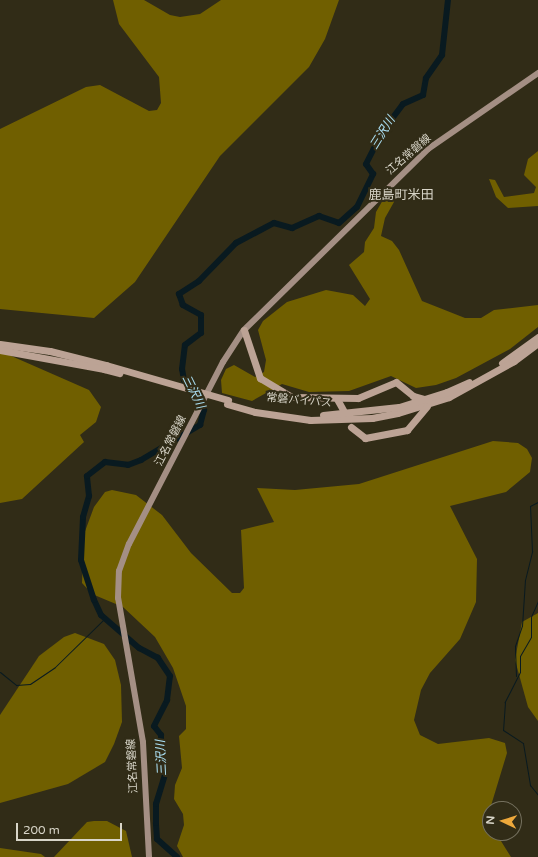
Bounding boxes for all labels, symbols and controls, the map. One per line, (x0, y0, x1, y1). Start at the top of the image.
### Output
water label: 三沢川 (367, 114, 399, 152)
street label: 江名常磐線 (384, 132, 434, 178)
district label: 鹿島町米田 (369, 187, 433, 203)
water label: 三沢川 (179, 373, 207, 411)
street label: 常磐バイパス (266, 392, 332, 410)
street label: 江名常磐線 (153, 414, 189, 468)
street label: 江名常磐線 (125, 738, 141, 794)
water label: 三沢川 (154, 740, 170, 776)
north arrow (482, 801, 522, 841)
scale bar (18, 815, 124, 841)
text: N (484, 815, 497, 825)
text: 200 m (23, 823, 60, 837)

